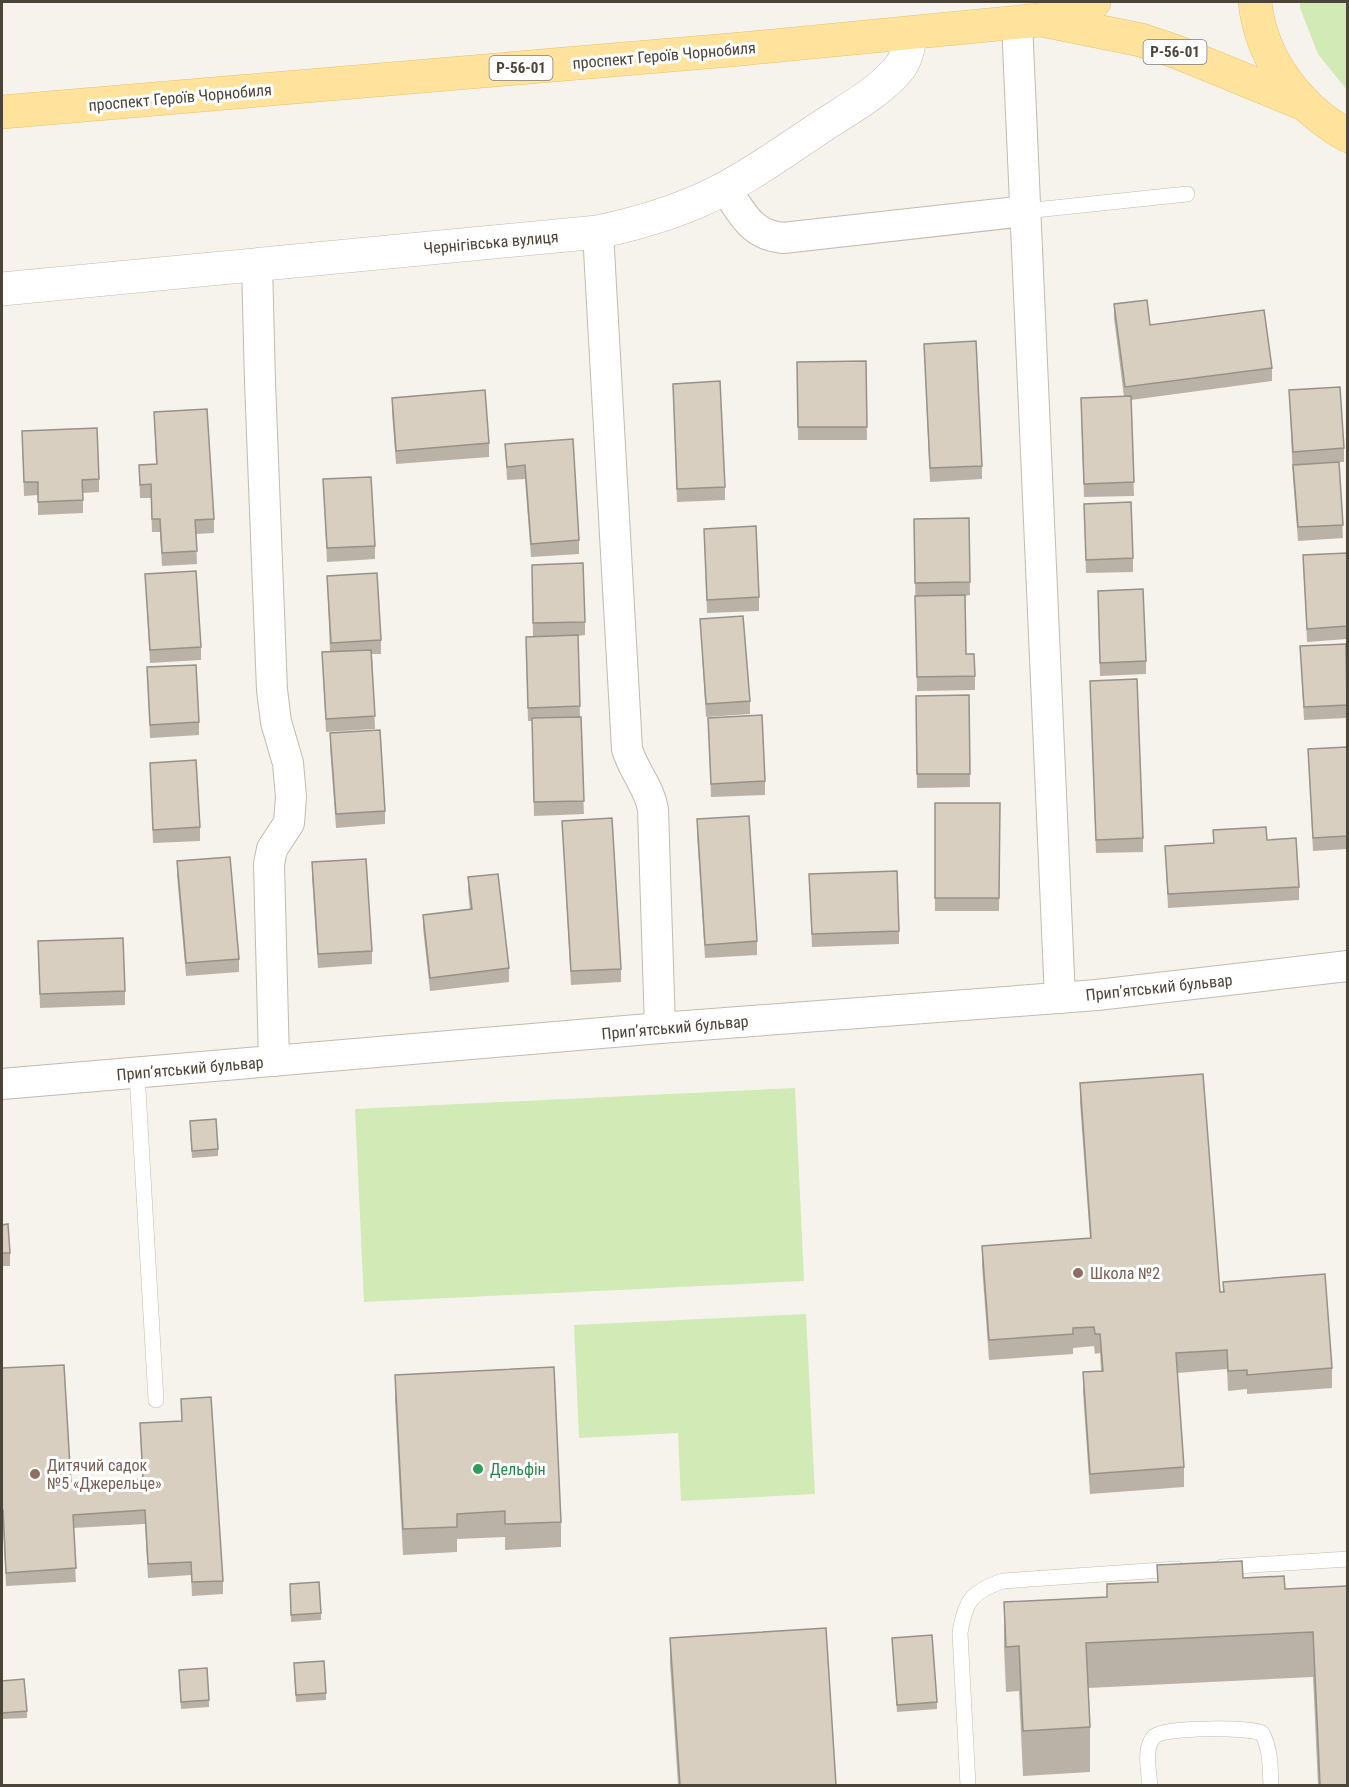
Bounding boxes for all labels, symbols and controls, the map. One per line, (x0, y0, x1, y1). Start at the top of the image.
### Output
street label: проспект Героїв Чорнобиля (572, 38, 756, 73)
road number: Р-56-01 (1144, 40, 1206, 64)
road number: Р-56-01 (490, 56, 552, 80)
street label: проспект Героїв Чорнобиля (88, 80, 272, 115)
street label: Чернігівська вулиця (423, 227, 559, 258)
street label: Припʼятський бульвар (1085, 970, 1233, 1005)
street label: Припʼятський бульвар (601, 1012, 749, 1043)
street label: Припʼятський бульвар (116, 1053, 264, 1084)
place label: Школа №2 (1090, 1264, 1160, 1283)
marker: Школа №2 (1071, 1266, 1085, 1280)
place label: Дитячий садок №5 «Джерельце» (47, 1456, 162, 1493)
place label: Дельфін (490, 1460, 546, 1479)
marker: Дельфін (471, 1462, 485, 1476)
marker: Дитячий садок №5 «Джерельце» (28, 1467, 42, 1481)

